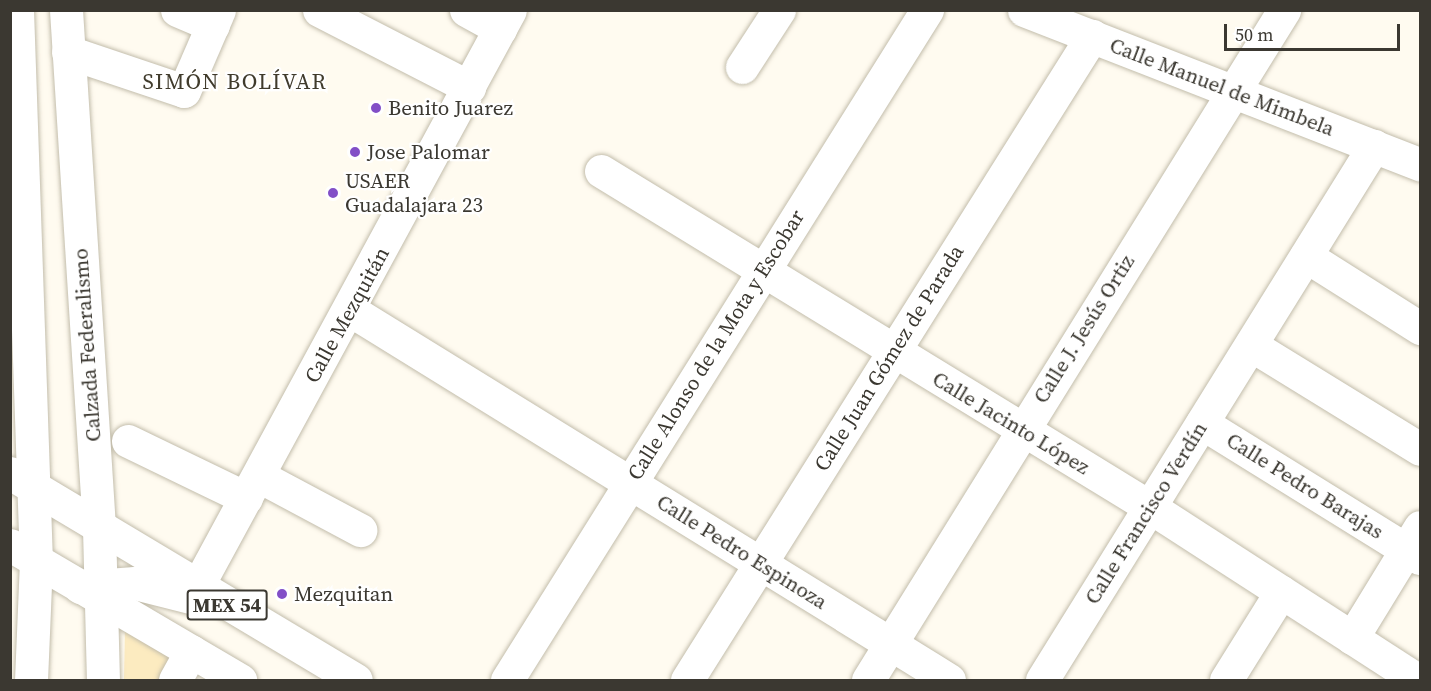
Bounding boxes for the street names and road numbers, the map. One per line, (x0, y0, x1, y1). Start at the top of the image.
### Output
street label: Calle Manuel de Mimbela (1106, 33, 1338, 141)
street label: Calle Alonso de la Mota y Escobar (622, 205, 810, 485)
street label: Calle Juan Gómez de Parada (809, 240, 969, 476)
street label: Calle Mezquitán (299, 243, 395, 387)
street label: Calzada Federalismo (68, 247, 106, 443)
street label: Calle J. Jesús Ortiz (1028, 250, 1140, 408)
street label: Calle Jacinto López (928, 366, 1094, 480)
street label: Calle Francisco Verdín (1079, 417, 1213, 609)
street label: Calle Pedro Barajas (1222, 427, 1388, 545)
street label: Calle Pedro Espinoza (652, 489, 832, 615)
road number: MEX 54 (186, 588, 268, 622)

